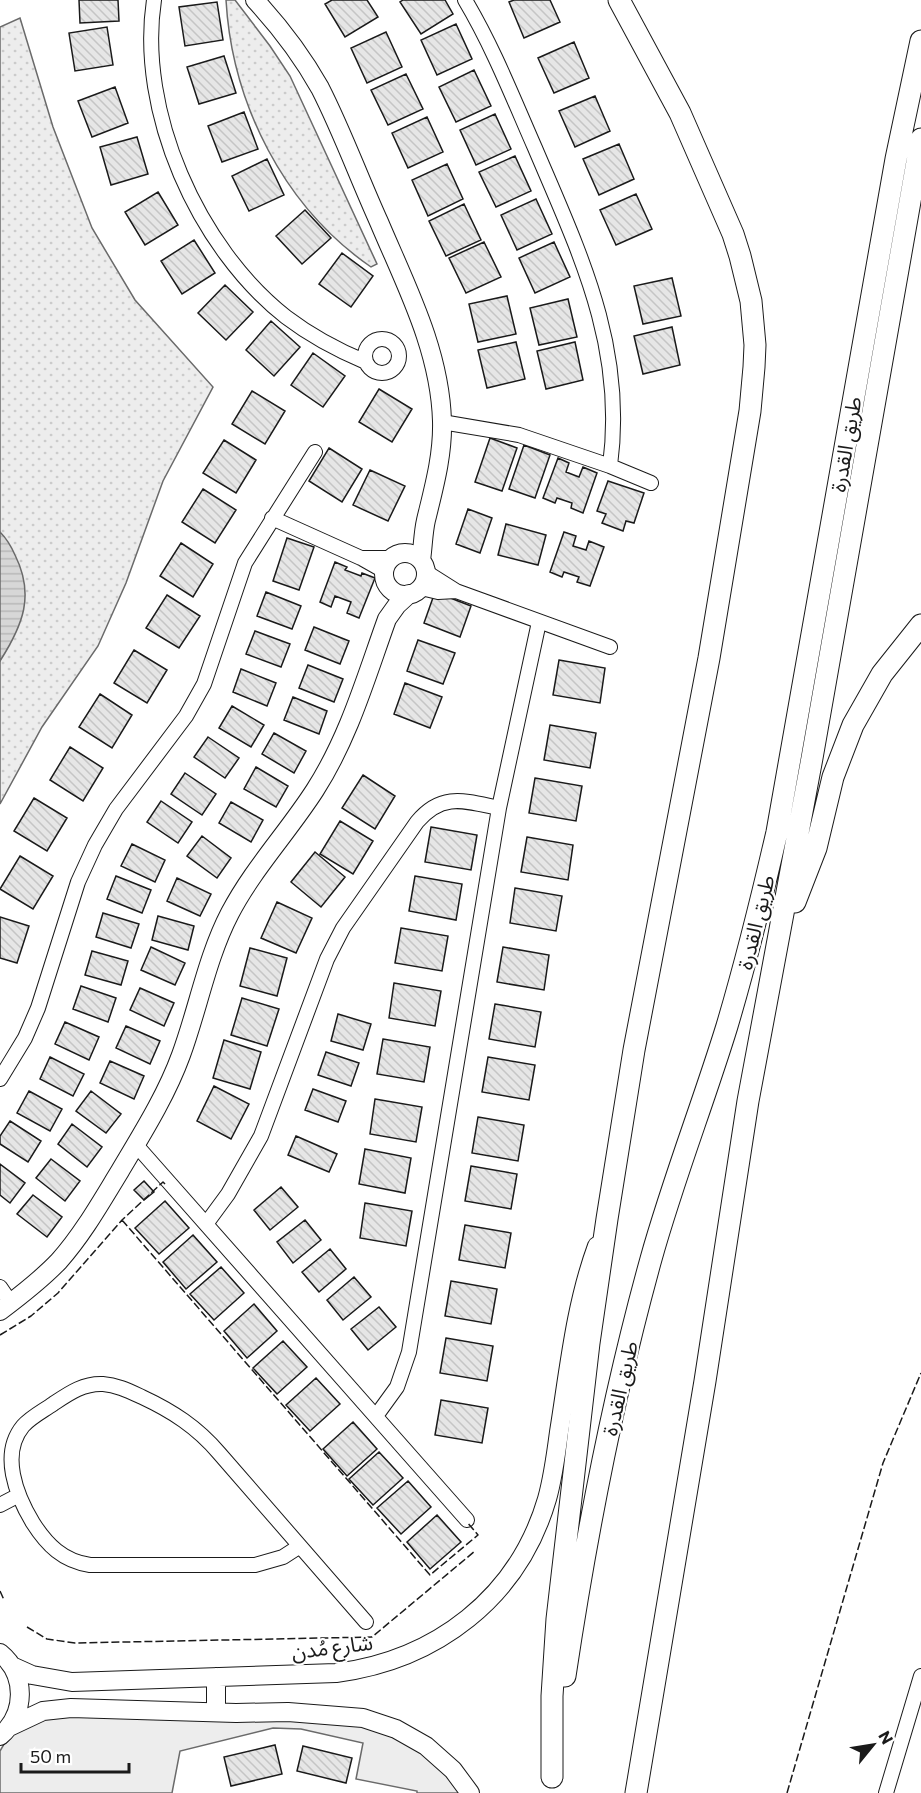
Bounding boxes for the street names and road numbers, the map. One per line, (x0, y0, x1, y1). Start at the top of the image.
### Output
street label: طريق القدرة (824, 394, 868, 494)
street label: طريق القدرة (731, 872, 781, 972)
street label: طريق القدرة (596, 1338, 644, 1438)
street label: شارع مُدن (290, 1629, 374, 1667)

